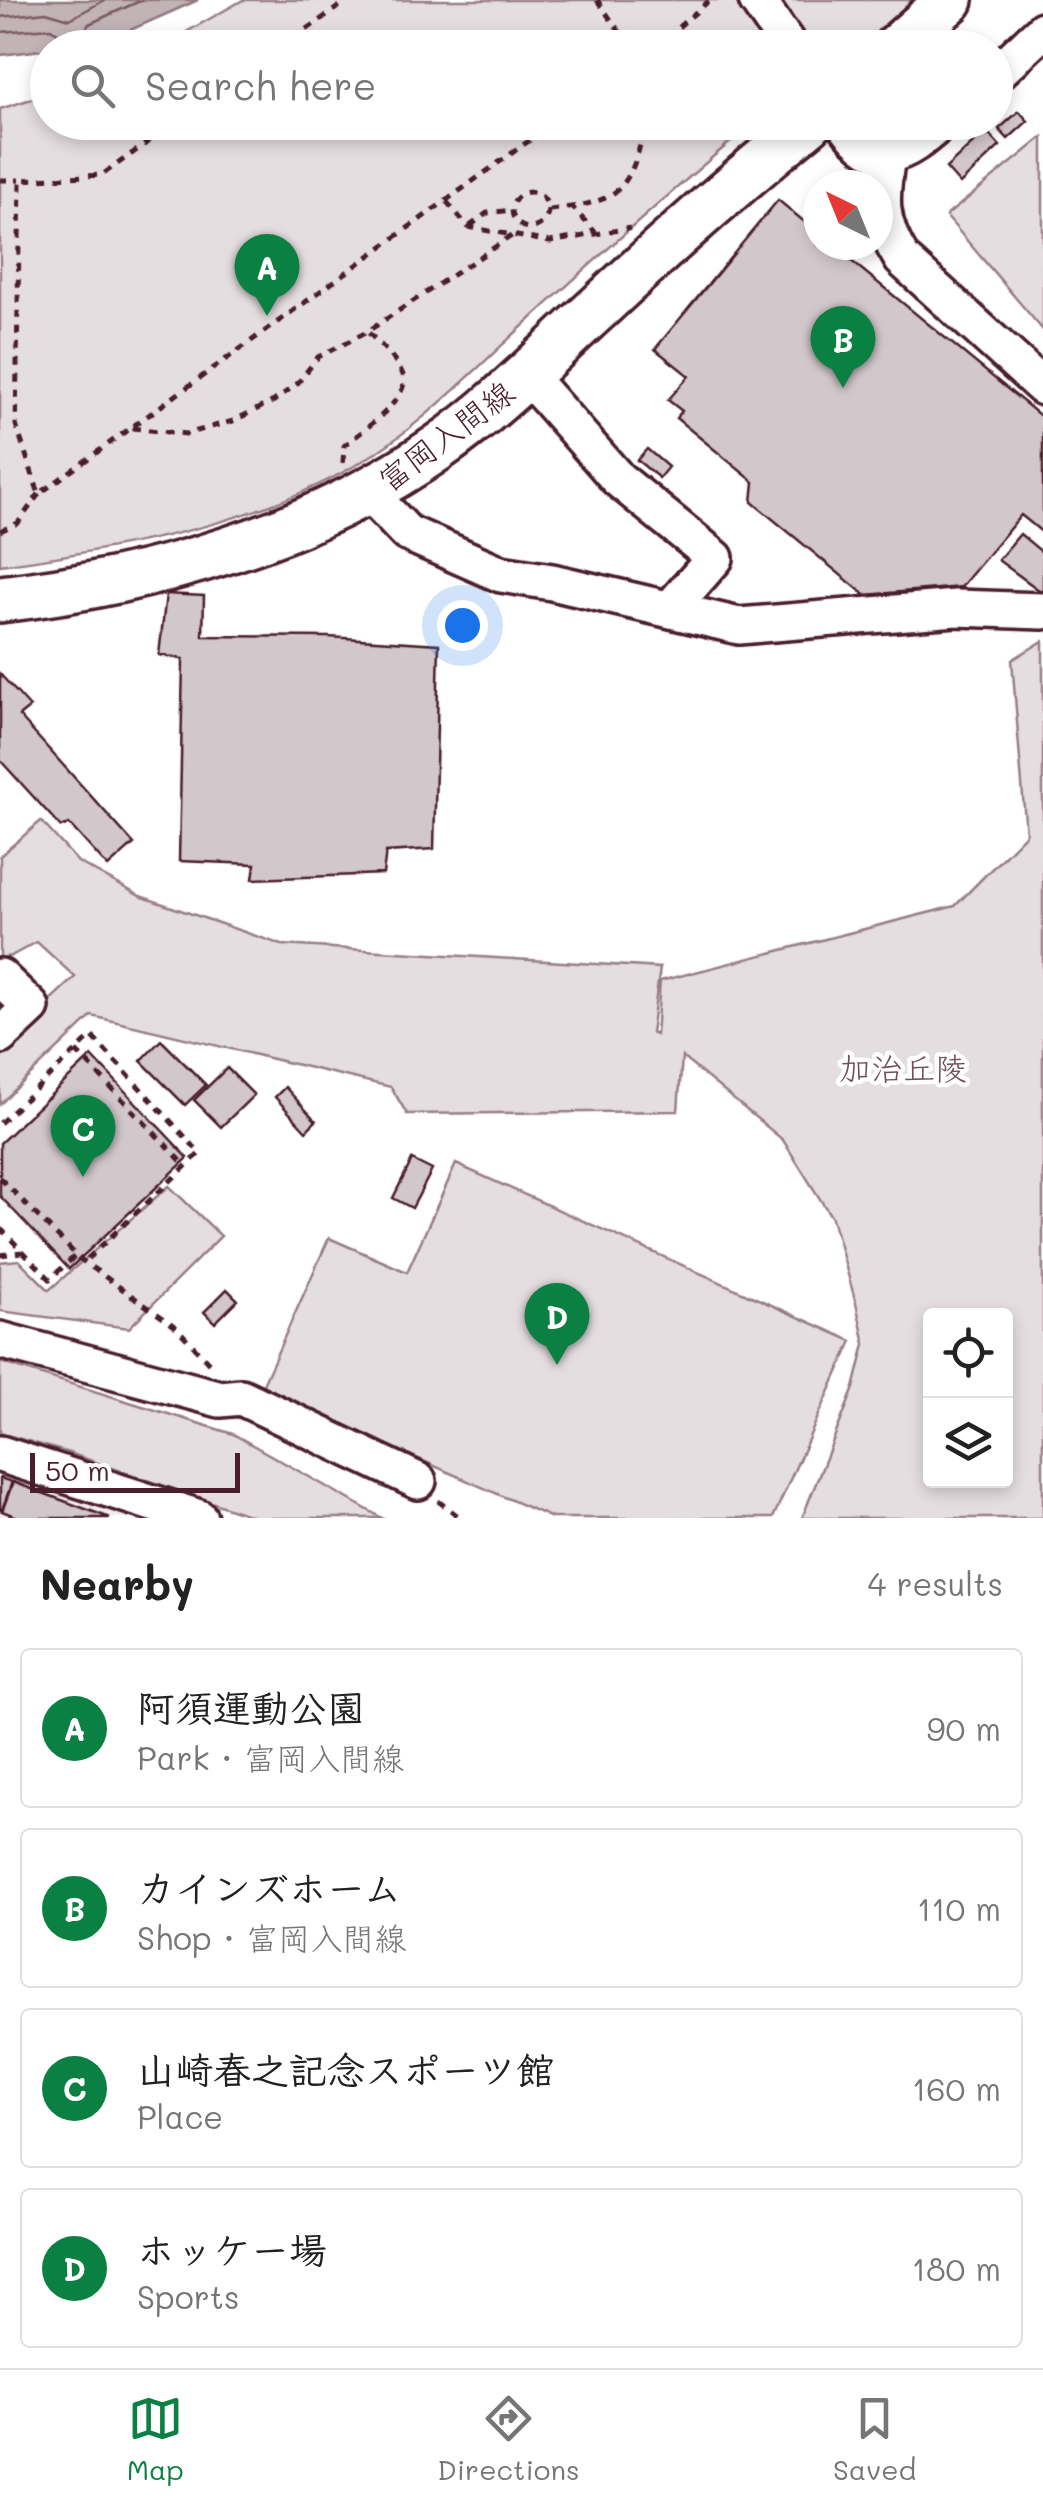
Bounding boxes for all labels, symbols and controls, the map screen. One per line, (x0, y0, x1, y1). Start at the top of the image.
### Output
search box (30, 30, 1013, 140)
icon: search (65, 58, 120, 113)
text: Search here (145, 60, 376, 110)
north arrow (803, 170, 893, 260)
pin: A (234, 234, 300, 316)
pin: B (810, 306, 876, 388)
street label: 富岡入間線 (368, 370, 522, 500)
your location (437, 600, 488, 651)
park label: 加治丘陵 (839, 1046, 967, 1088)
pin: C (51, 1094, 116, 1177)
pin: D (524, 1282, 590, 1365)
map controls (923, 1308, 1013, 1488)
button: locate (923, 1308, 1013, 1398)
button: layers (923, 1398, 1013, 1488)
scale bar (30, 1448, 240, 1492)
text: 50 m (45, 1452, 110, 1488)
text: Nearby (40, 1556, 194, 1611)
text: 4 results (867, 1562, 1003, 1604)
text: 阿須運動公園 (137, 1682, 365, 1732)
text: A (63, 1707, 86, 1749)
text: 90 m (927, 1707, 1001, 1749)
text: Park · 富岡入間線 (137, 1736, 404, 1778)
text: カインズホーム (137, 1862, 401, 1912)
text: B (64, 1887, 85, 1929)
text: 110 m (917, 1887, 1001, 1929)
text: Shop · 富岡入間線 (137, 1916, 406, 1958)
text: 山崎春之記念スポーツ館 (137, 2044, 554, 2094)
text: C (63, 2067, 86, 2109)
text: 160 m (912, 2067, 1001, 2109)
text: Place (137, 2095, 223, 2137)
text: ホッケー場 (137, 2224, 327, 2274)
text: D (63, 2247, 86, 2289)
text: 180 m (912, 2247, 1001, 2289)
text: Sports (137, 2275, 239, 2317)
tab: Map (127, 2391, 184, 2487)
tab: Directions (437, 2391, 580, 2487)
tab: Saved (833, 2391, 916, 2487)

